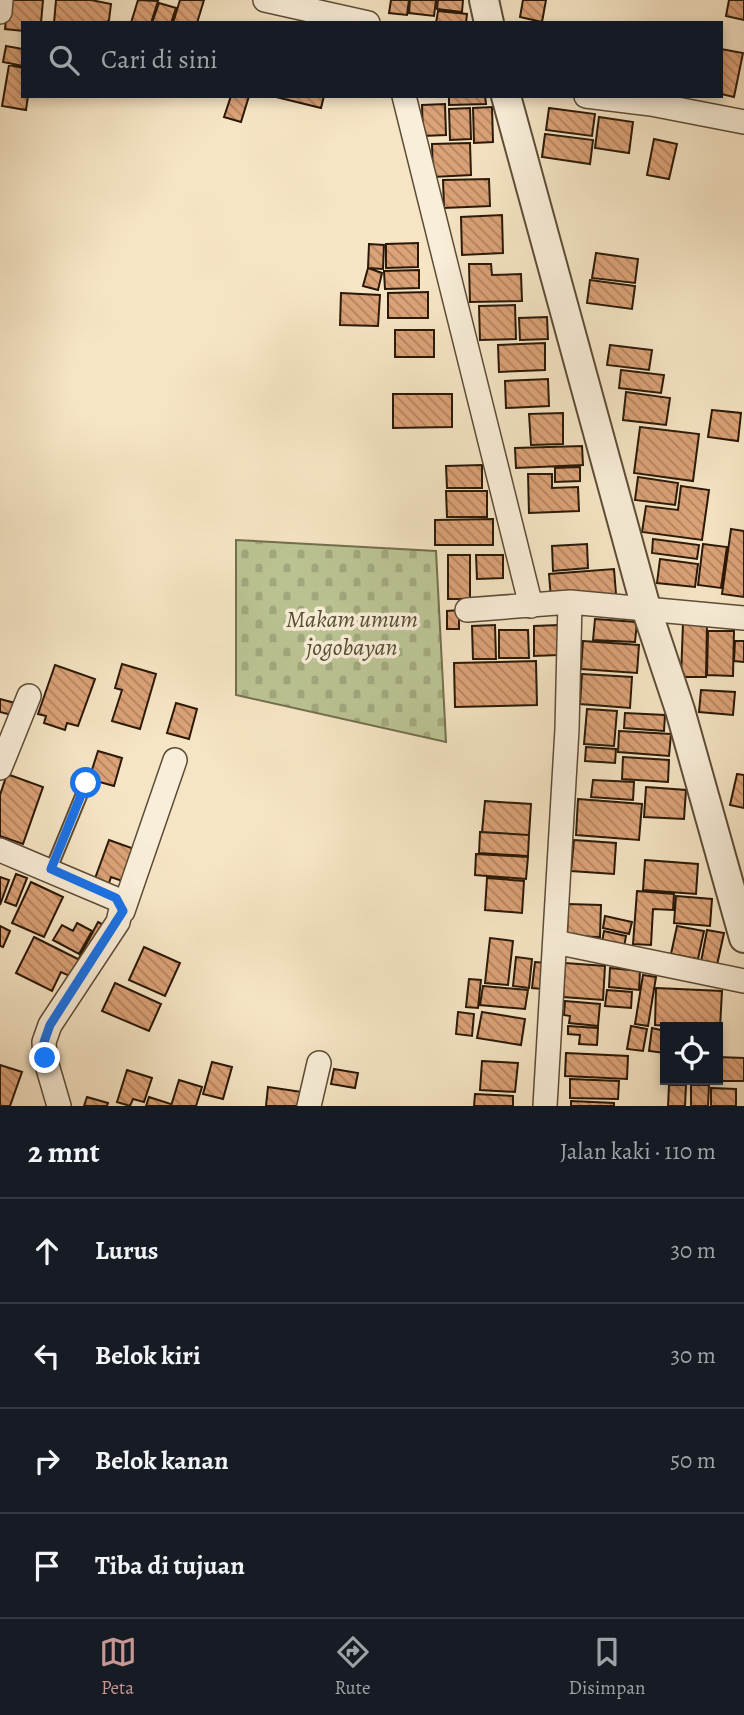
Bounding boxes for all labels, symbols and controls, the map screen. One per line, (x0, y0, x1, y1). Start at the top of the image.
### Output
search box (21, 21, 723, 98)
icon: search (45, 41, 83, 79)
text: Cari di sini (101, 42, 218, 77)
park label: Makam umum jogobayan (286, 603, 418, 663)
route start (70, 767, 101, 798)
map controls (660, 1022, 723, 1085)
button: locate (660, 1022, 723, 1085)
route end (29, 1042, 60, 1073)
text: 2 mnt (28, 1132, 100, 1172)
text: Jalan kaki · 110 m (560, 1136, 716, 1167)
icon: ahead (28, 1232, 66, 1270)
text: Lurus (95, 1233, 158, 1268)
text: 30 m (670, 1235, 716, 1266)
icon: left (28, 1337, 66, 1375)
text: Belok kiri (95, 1338, 201, 1373)
text: 30 m (670, 1340, 716, 1371)
icon: right (28, 1442, 66, 1480)
text: Belok kanan (95, 1443, 229, 1478)
text: 50 m (670, 1445, 716, 1476)
icon: arrive (28, 1547, 66, 1585)
text: Tiba di tujuan (95, 1548, 245, 1583)
tab: Peta (99, 1633, 137, 1701)
tab: Rute (334, 1633, 372, 1701)
tab: Disimpan (569, 1633, 645, 1701)

